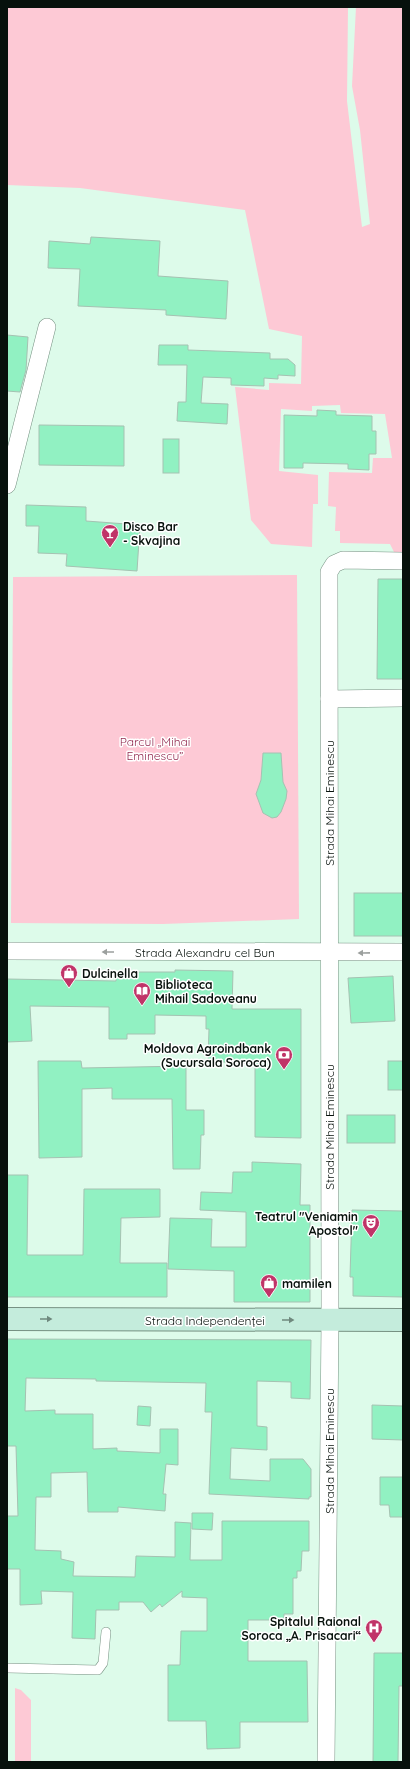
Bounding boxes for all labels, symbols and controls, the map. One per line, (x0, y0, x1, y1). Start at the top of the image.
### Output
place label: Disco Bar - Skvajina (123, 519, 180, 548)
bar icon: Disco Bar - Skvajina (100, 523, 120, 548)
park label: Parcul „Mihai Eminescu” (120, 734, 190, 763)
street label: Strada Mihai Eminescu (322, 740, 337, 866)
street label: Strada Alexandru cel Bun (135, 945, 275, 960)
one-way arrow (101, 949, 114, 955)
one-way arrow (358, 949, 370, 956)
shop icon: Dulcinella (59, 963, 79, 988)
place label: Dulcinella (82, 966, 138, 981)
place label: Biblioteca Mihail Sadoveanu (155, 977, 257, 1006)
library icon: Biblioteca Mihail Sadoveanu (132, 981, 152, 1006)
place label: Moldova Agroindbank (Sucursala Soroca) (144, 1041, 271, 1070)
bank icon: Moldova Agroindbank (Sucursala Soroca) (274, 1045, 294, 1070)
street label: Strada Mihai Eminescu (322, 1064, 337, 1190)
place label: Teatrul "Veniamin Apostol" (255, 1209, 358, 1238)
theatre icon: Teatrul "Veniamin Apostol" (361, 1213, 381, 1238)
shop icon: mamilen (259, 1273, 279, 1298)
place label: mamilen (282, 1276, 332, 1291)
street label: Strada Independenței (145, 1313, 265, 1328)
one-way arrow (40, 1316, 53, 1322)
one-way arrow (282, 1317, 295, 1323)
street label: Strada Mihai Eminescu (322, 1388, 337, 1514)
place label: Spitalul Raional Soroca „A. Prisacari“ (242, 1614, 362, 1643)
hospital icon: Spitalul Raional Soroca „A. Prisacari“ (364, 1618, 384, 1643)

